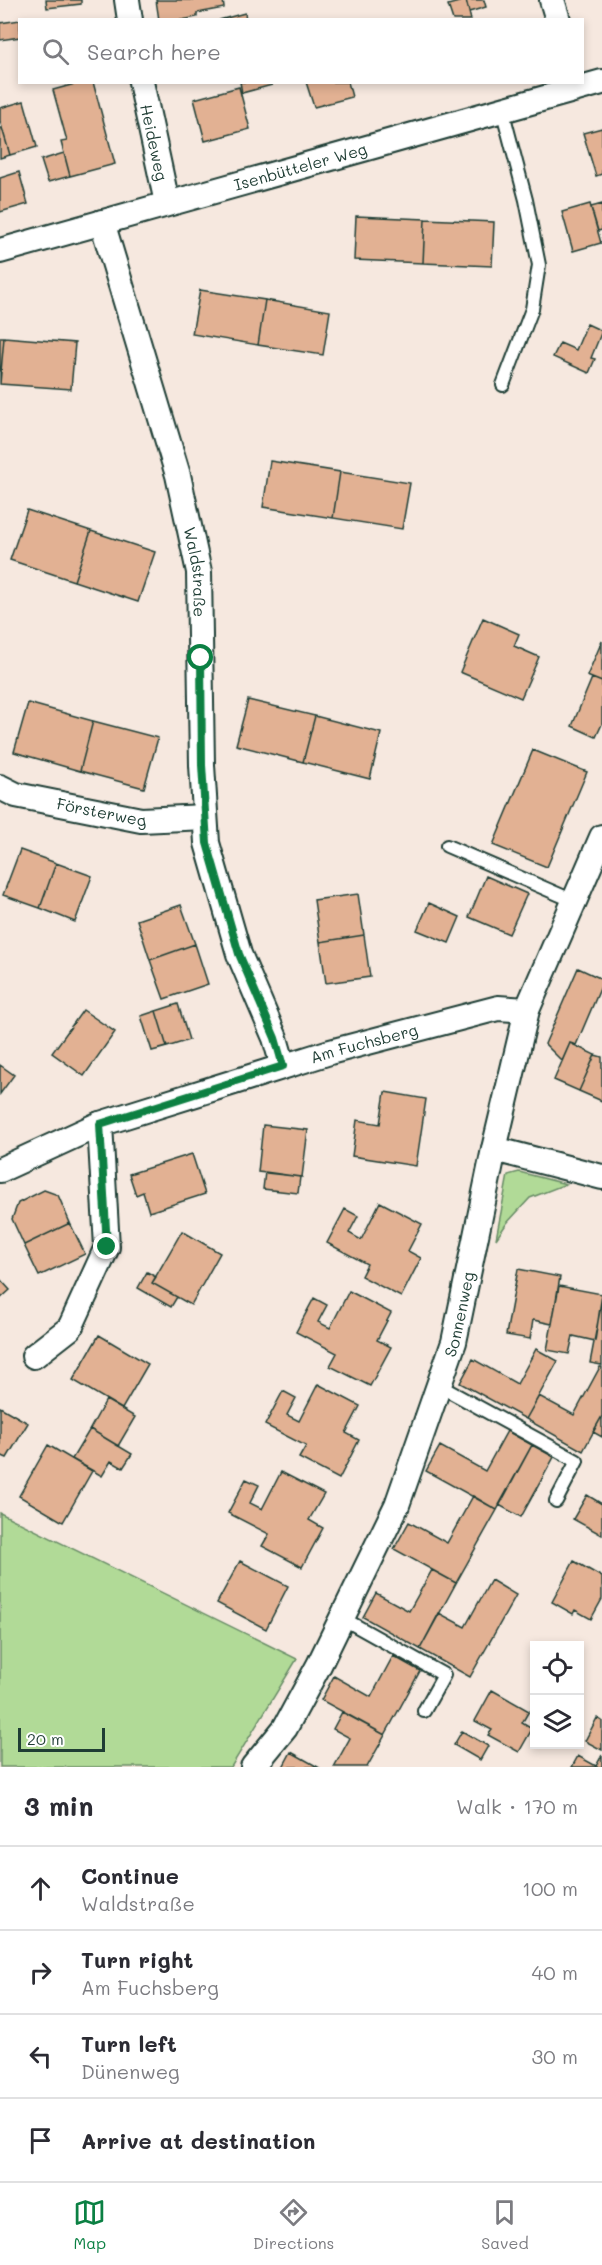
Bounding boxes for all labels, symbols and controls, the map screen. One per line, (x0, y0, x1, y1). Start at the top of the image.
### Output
search box (18, 18, 584, 84)
icon: search (39, 35, 72, 68)
text: Search here (87, 37, 221, 66)
street label: Heideweg (136, 102, 173, 183)
street label: Isenbütteler Weg (232, 138, 369, 195)
street label: Waldstraße (179, 525, 211, 617)
route start (187, 644, 213, 670)
street label: Försterweg (55, 792, 147, 830)
street label: Am Fuchsberg (307, 1019, 420, 1068)
route end (93, 1233, 119, 1259)
street label: Sonnenweg (439, 1270, 478, 1360)
map controls (530, 1641, 584, 1749)
button: locate (530, 1641, 584, 1695)
button: layers (530, 1695, 584, 1749)
scale bar (18, 1725, 105, 1752)
text: 20 m (27, 1728, 64, 1749)
text: 3 min (24, 1789, 93, 1823)
text: Walk · 170 m (456, 1793, 578, 1819)
text: Continue (81, 1861, 179, 1890)
icon: ahead (24, 1872, 57, 1905)
text: 100 m (522, 1875, 578, 1901)
text: Waldstraße (81, 1890, 195, 1916)
text: Turn right (81, 1945, 193, 1974)
icon: right (24, 1956, 57, 1989)
text: 40 m (532, 1959, 578, 1985)
text: Am Fuchsberg (81, 1974, 219, 2000)
text: Turn left (81, 2029, 177, 2058)
icon: left (24, 2040, 57, 2073)
text: 30 m (532, 2043, 578, 2069)
text: Dünenweg (81, 2058, 180, 2084)
icon: arrive (24, 2124, 57, 2157)
text: Arrive at destination (81, 2126, 316, 2155)
tab: Map (73, 2196, 106, 2253)
tab: Directions (253, 2196, 334, 2253)
tab: Saved (481, 2196, 529, 2253)

